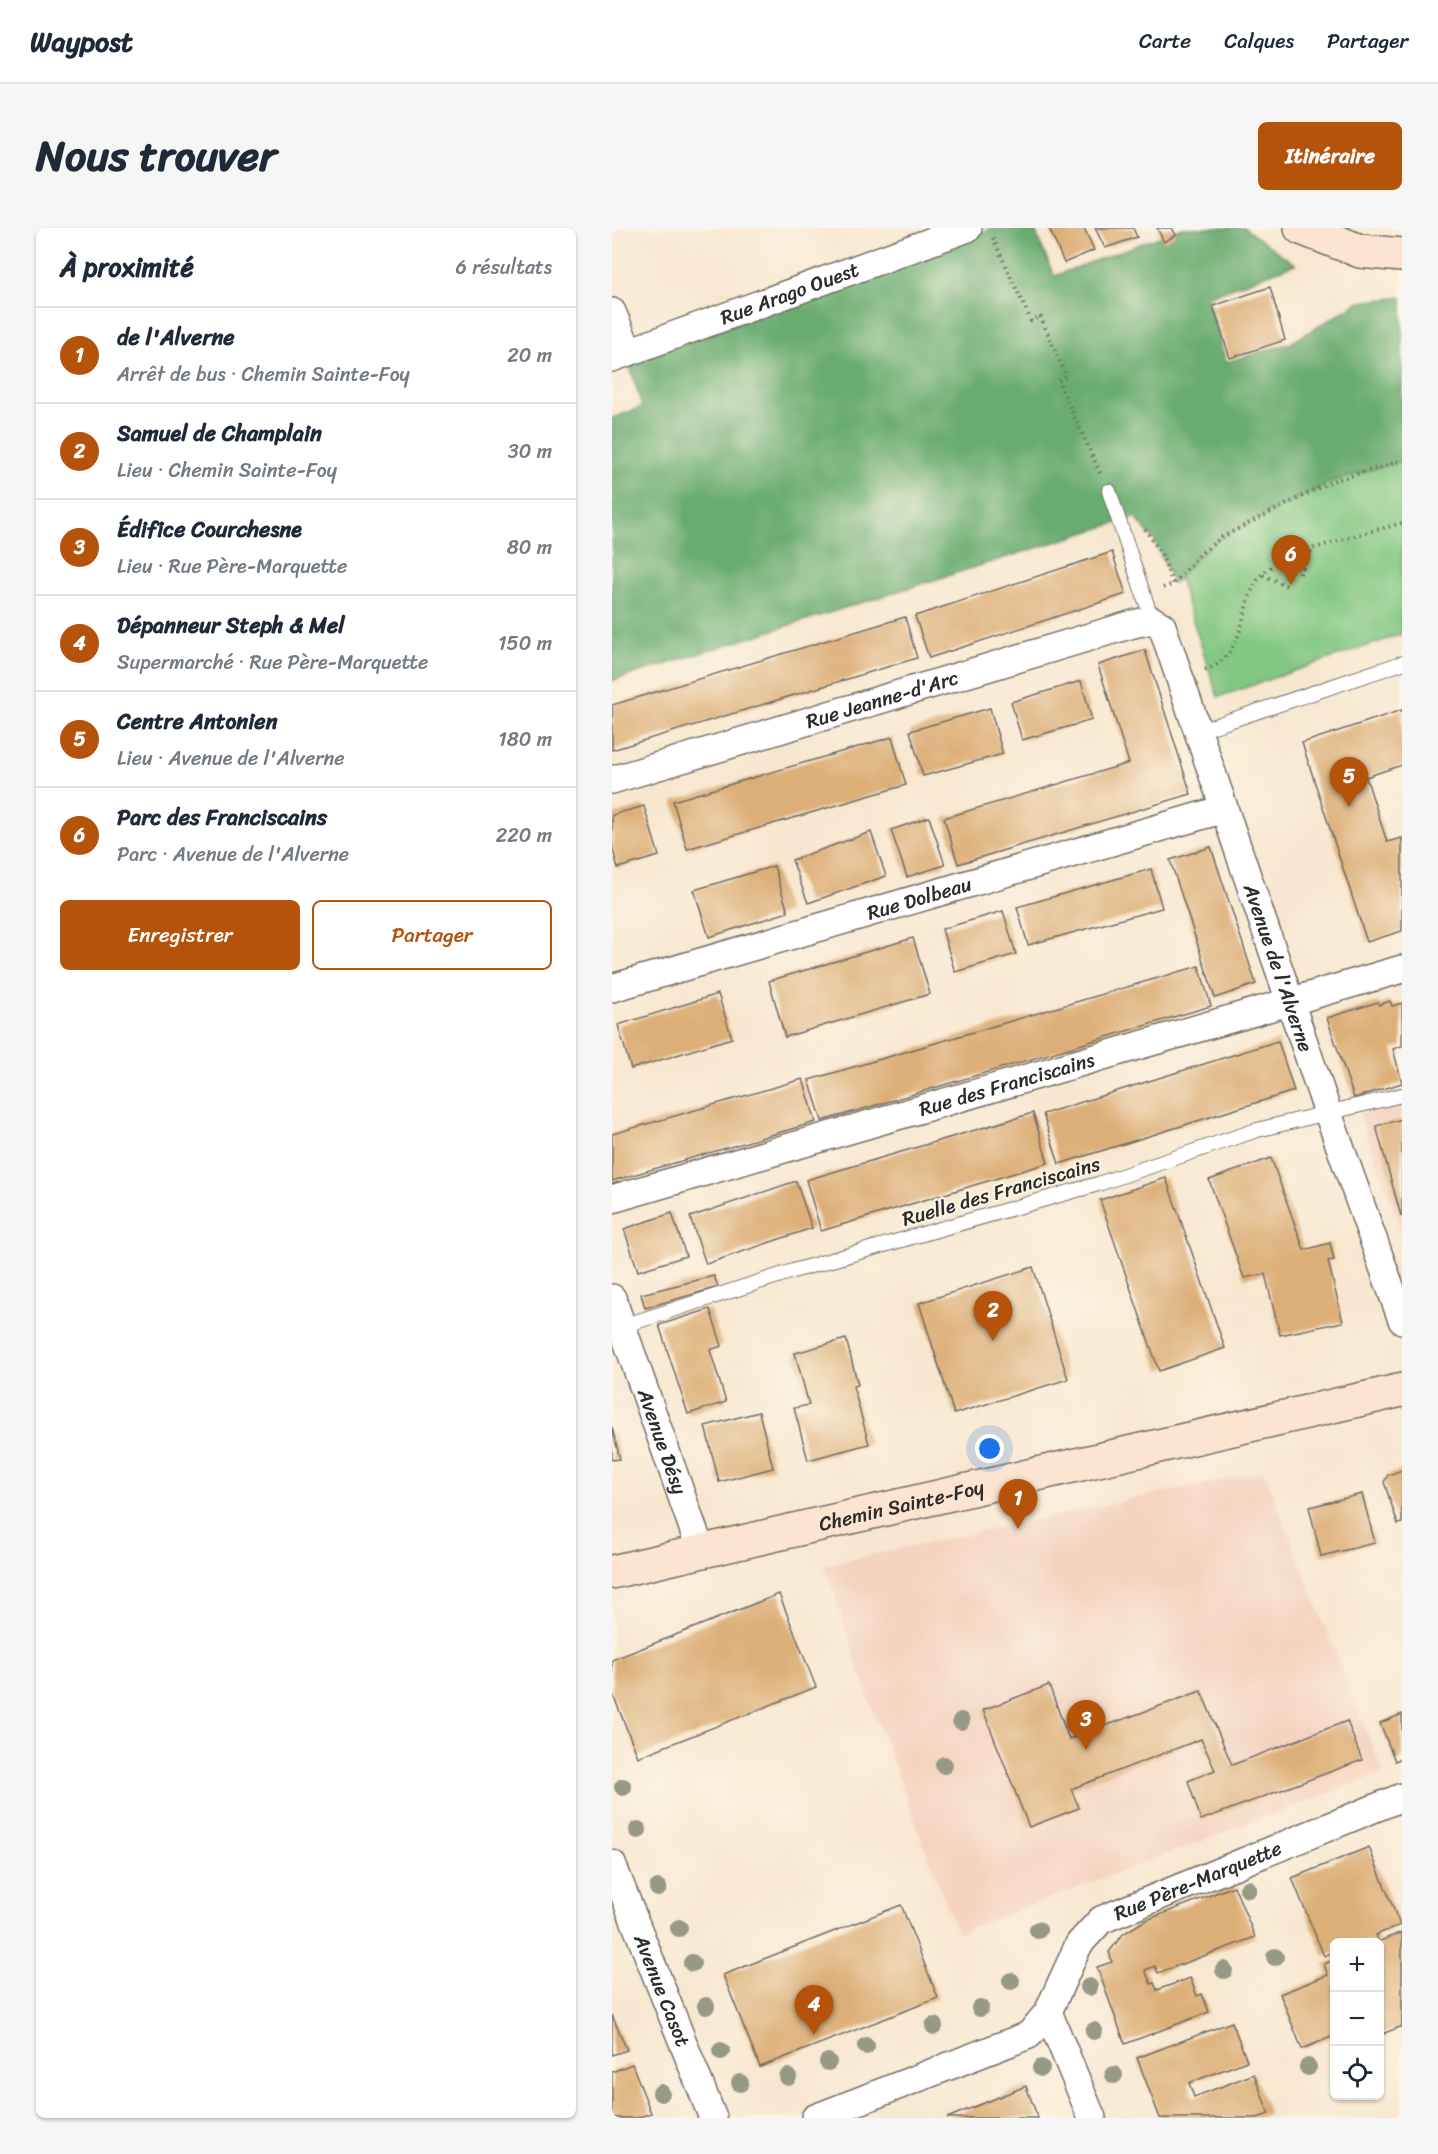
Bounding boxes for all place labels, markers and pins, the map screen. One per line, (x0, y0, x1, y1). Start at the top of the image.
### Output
pin: 6 (1272, 536, 1310, 585)
pin: 5 (1330, 758, 1368, 807)
pin: 2 (974, 1292, 1012, 1341)
pin: 1 (998, 1480, 1038, 1529)
pin: 3 (1066, 1700, 1106, 1750)
pin: 4 (794, 1986, 834, 2035)

